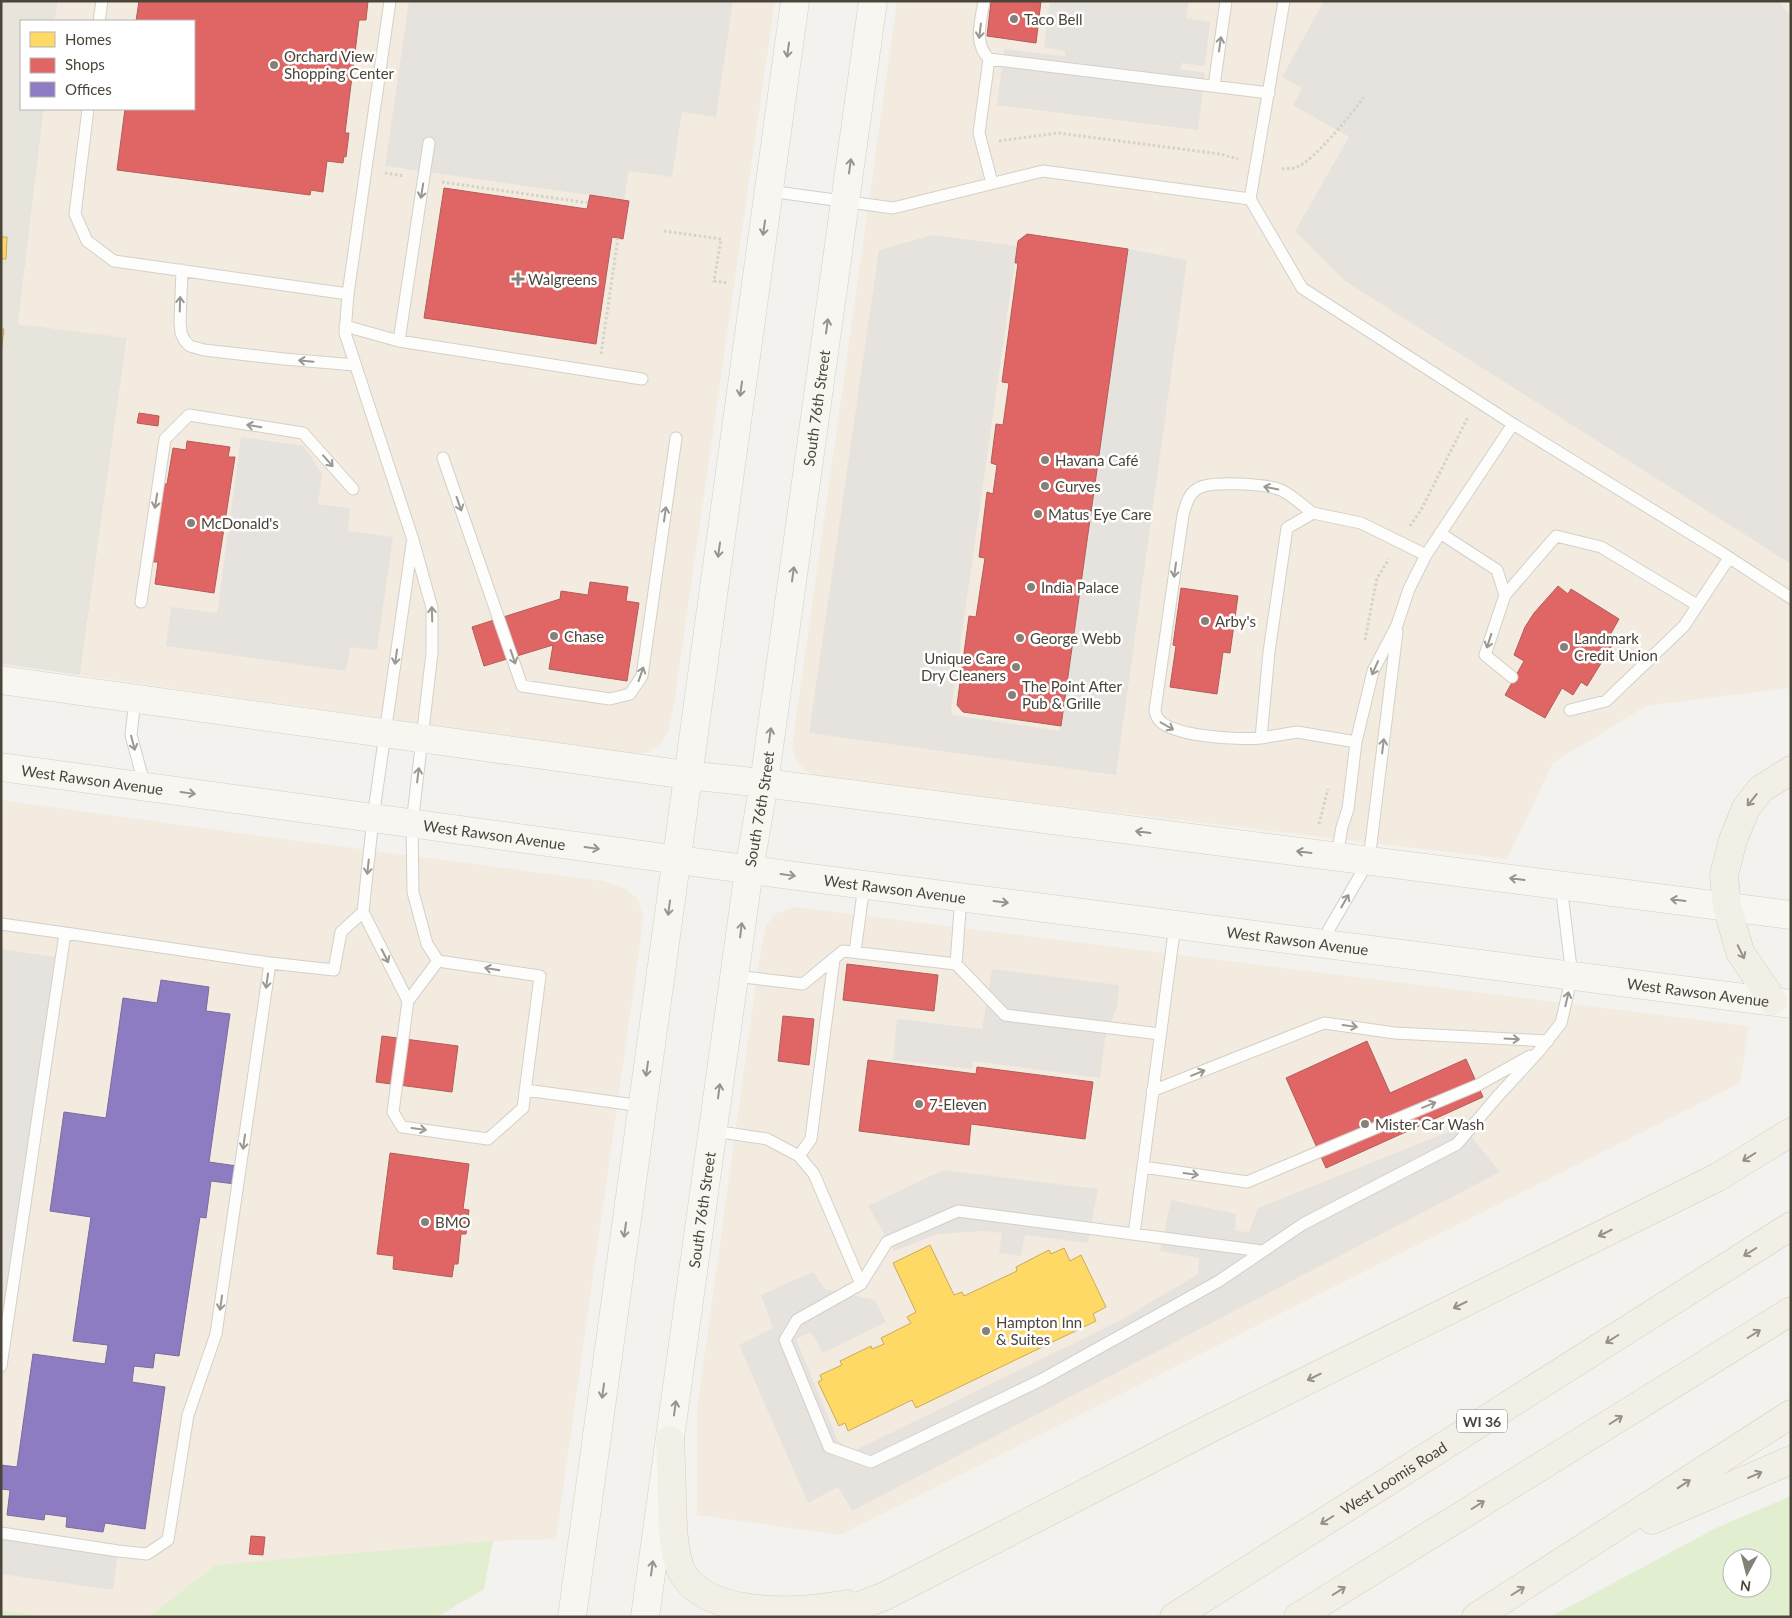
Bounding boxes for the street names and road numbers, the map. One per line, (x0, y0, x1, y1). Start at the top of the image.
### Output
street label: South 76th Street (799, 348, 833, 467)
street label: South 76th Street (741, 749, 777, 868)
street label: West Rawson Avenue (20, 761, 164, 798)
street label: West Rawson Avenue (422, 816, 567, 853)
street label: West Rawson Avenue (823, 871, 967, 907)
street label: West Rawson Avenue (1225, 922, 1370, 959)
street label: West Rawson Avenue (1626, 974, 1770, 1010)
street label: South 76th Street (685, 1150, 719, 1269)
road number: WI 36 (1457, 1410, 1507, 1432)
street label: West Loomis Road (1337, 1438, 1450, 1518)

